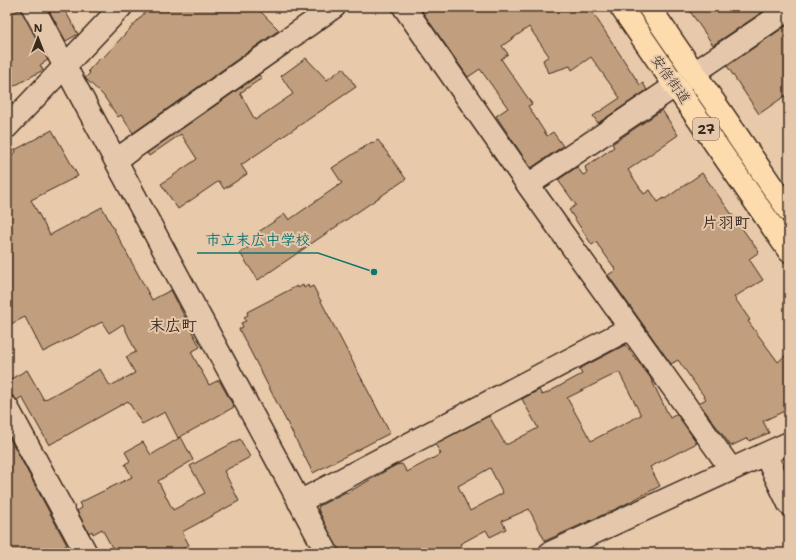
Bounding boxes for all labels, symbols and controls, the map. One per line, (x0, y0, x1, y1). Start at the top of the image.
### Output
north arrow (18, 18, 58, 58)
text: N (34, 21, 43, 36)
street label: 安倍街道 (648, 51, 694, 107)
road number: 27 (693, 118, 719, 140)
district label: 片羽町 (702, 212, 750, 233)
callout: 市立末広中学校 (197, 226, 318, 253)
text: 市立末広中学校 (205, 230, 311, 250)
district label: 末広町 (149, 315, 197, 336)

